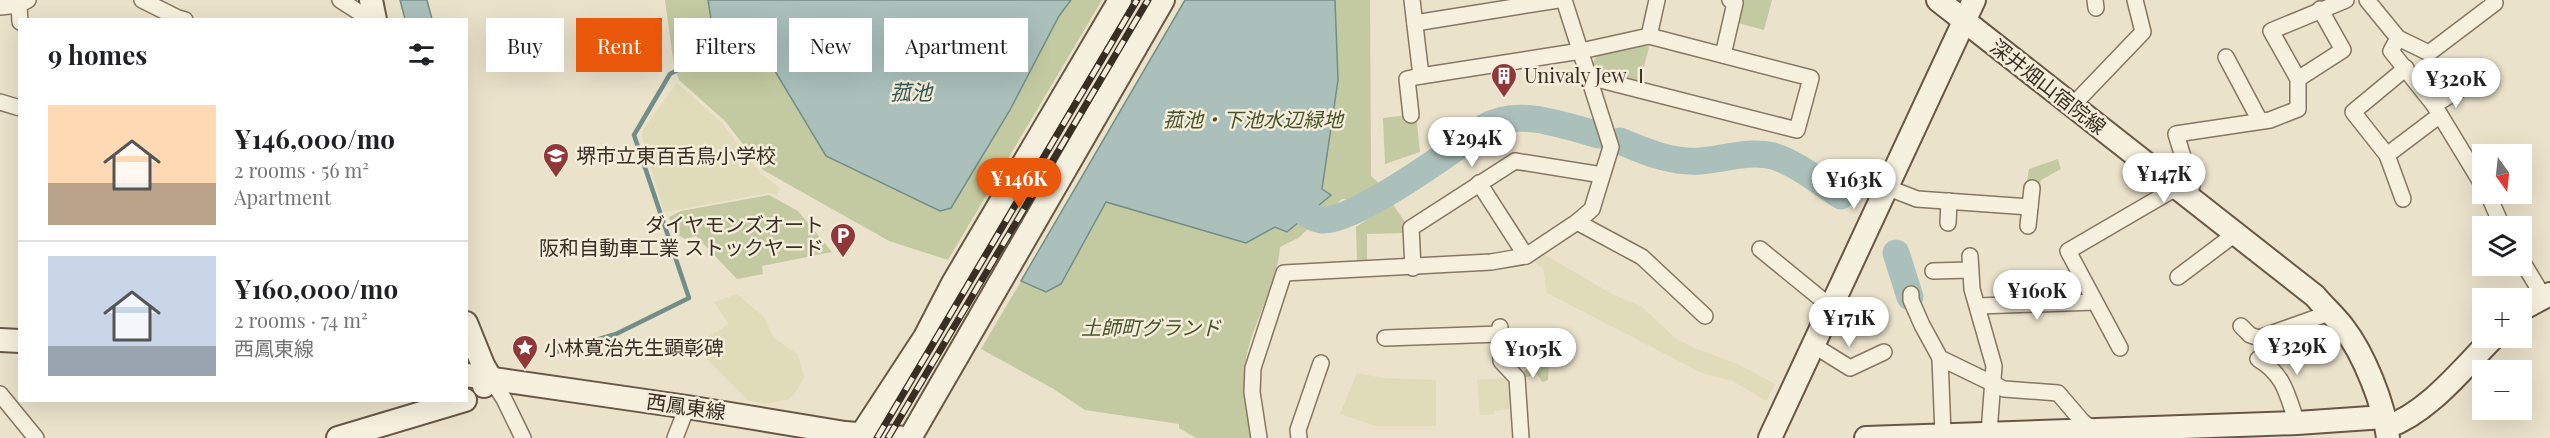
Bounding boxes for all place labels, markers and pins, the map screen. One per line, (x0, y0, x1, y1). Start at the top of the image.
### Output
pin: ¥320K (2414, 58, 2498, 109)
building icon: Univaly Jew Ⅰ (1489, 61, 1519, 99)
place label: Univaly Jew Ⅰ (1524, 61, 1651, 88)
pin: ¥294K (1430, 117, 1514, 168)
school or university icon: 堺市立東百舌鳥小学校 (541, 141, 571, 179)
place label: 堺市立東百舌鳥小学校 (576, 141, 776, 168)
pin: ¥147K (2122, 153, 2206, 204)
pin: ¥146K (977, 158, 1061, 209)
pin: ¥163K (1812, 159, 1896, 210)
place label: ダイヤモンズオート 阪和自動車工業 ストックヤード (539, 210, 824, 260)
parking icon: ダイヤモンズオート 阪和自動車工業 ストックヤード (828, 221, 858, 259)
pin: ¥160K (1995, 270, 2079, 321)
pin: ¥171K (1807, 297, 1891, 348)
pin: ¥329K (2255, 325, 2339, 376)
pin: ¥105K (1491, 328, 1575, 379)
place icon: 小林寛治先生顕彰碑 (510, 333, 540, 371)
place label: 小林寛治先生顕彰碑 (544, 333, 724, 360)

